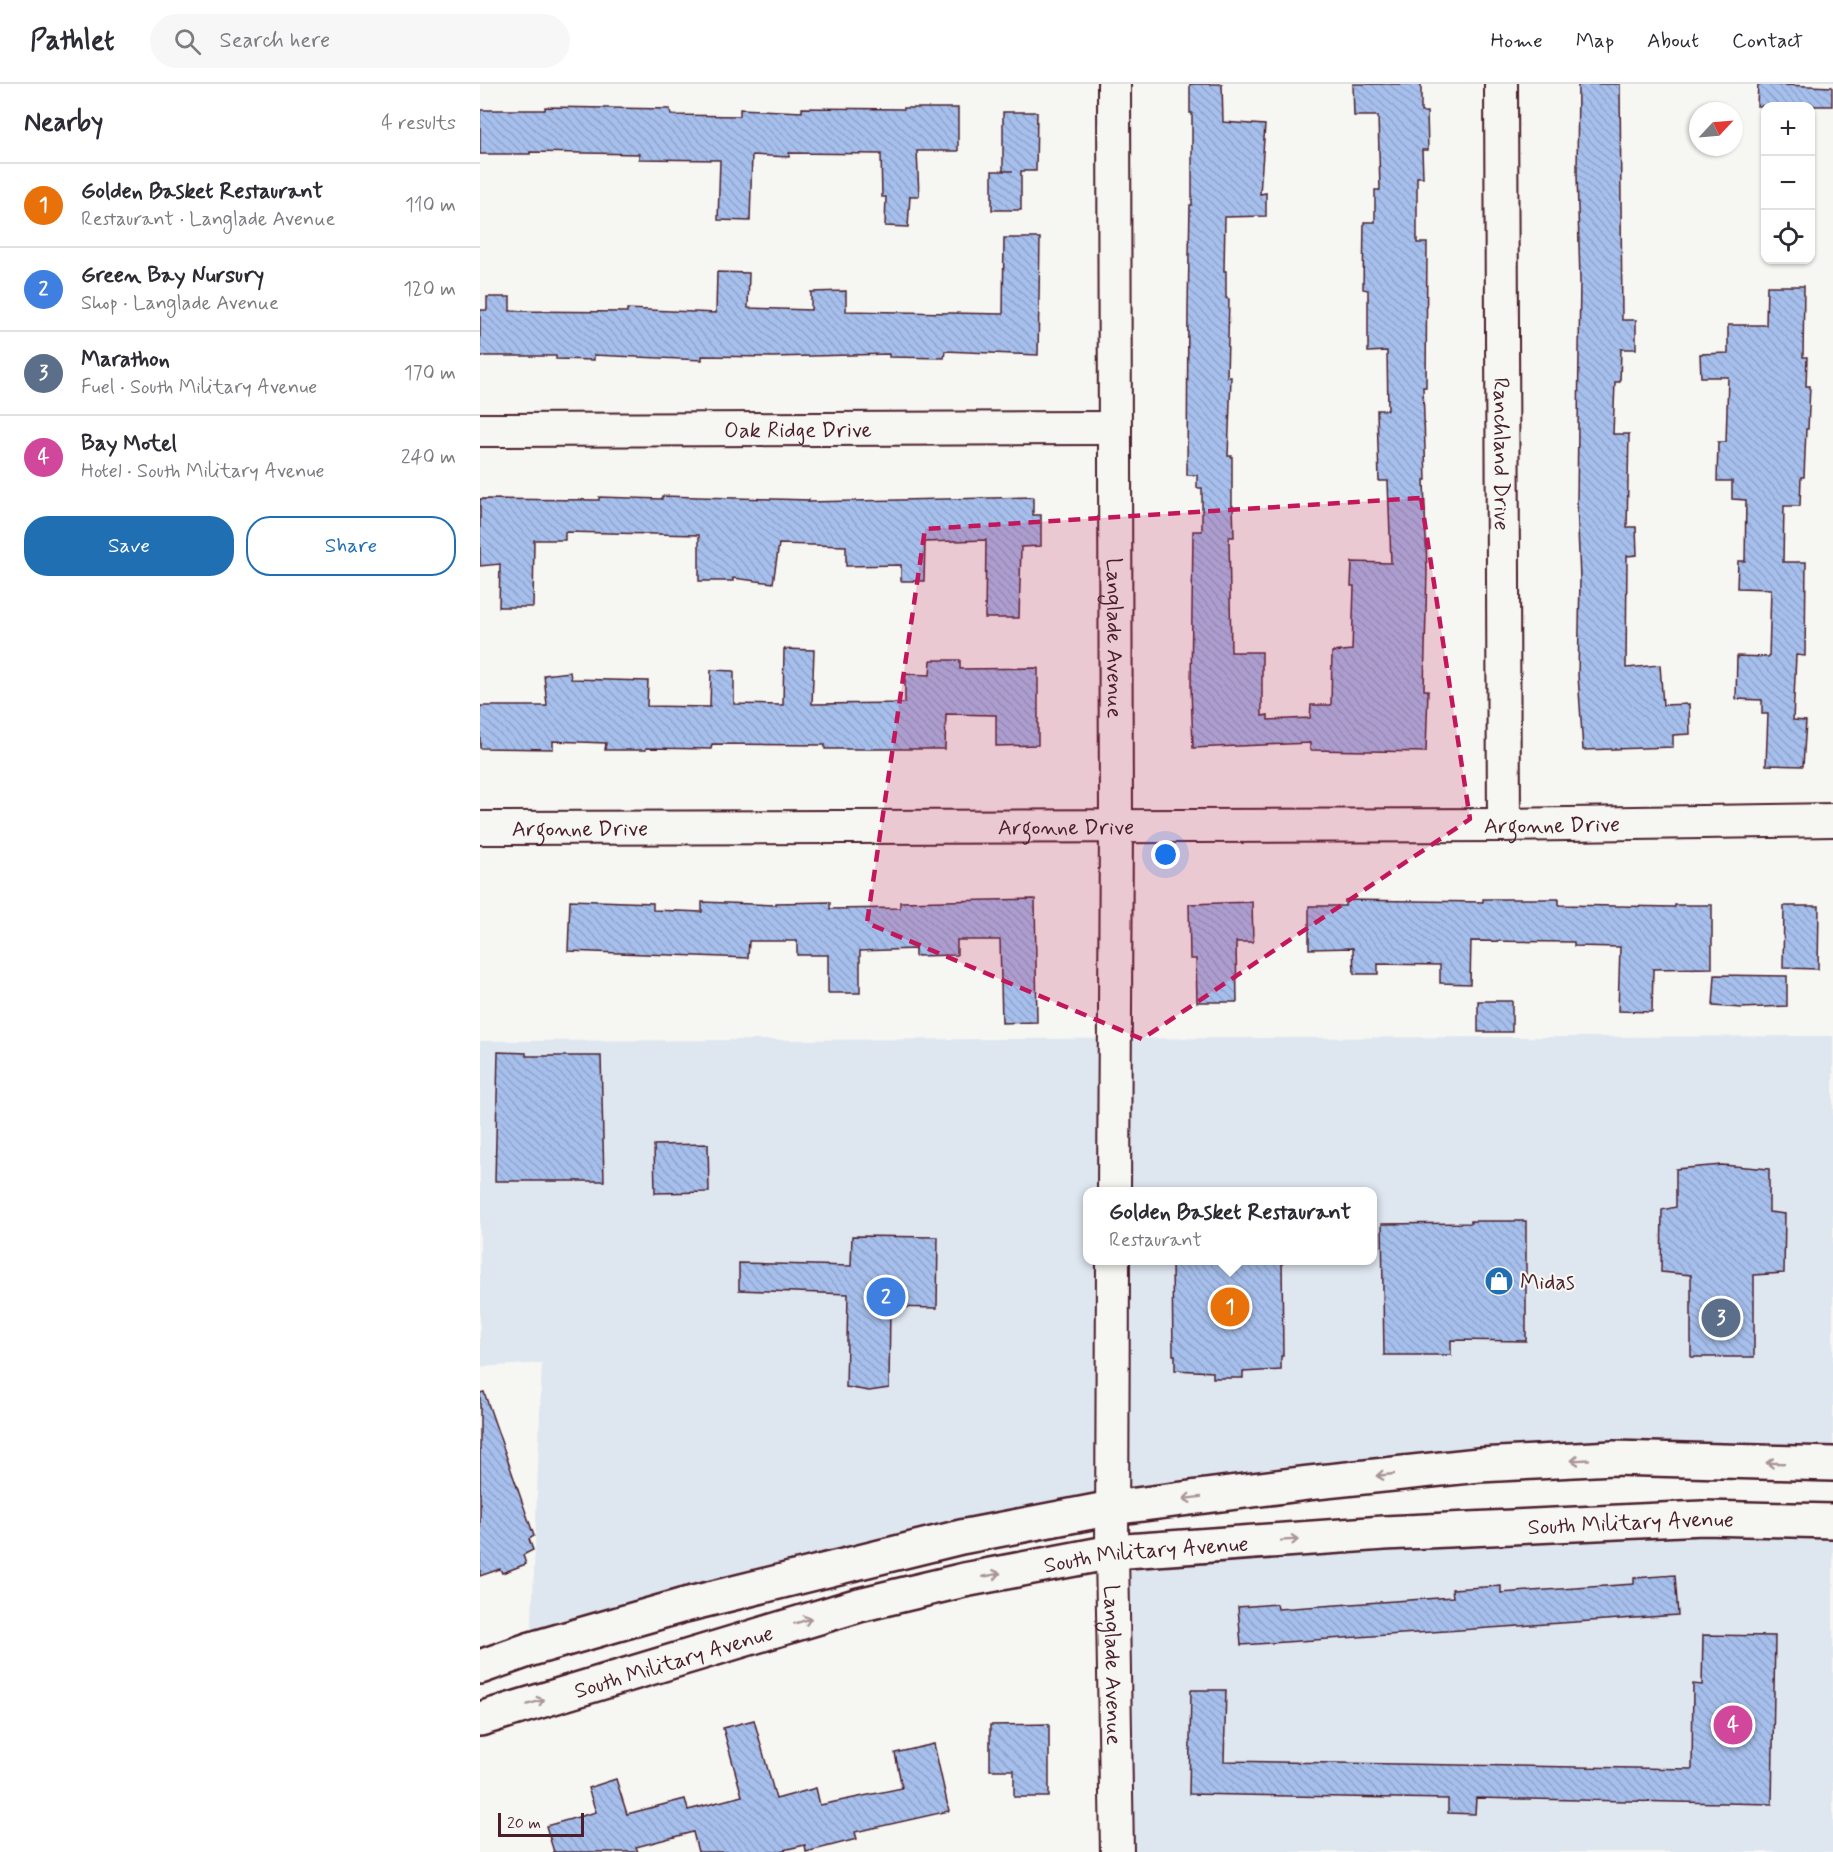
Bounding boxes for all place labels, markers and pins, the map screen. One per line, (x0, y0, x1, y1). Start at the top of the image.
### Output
shop icon: Midas (1483, 1265, 1515, 1297)
place label: Midas (1520, 1269, 1575, 1297)
pin: 2 (866, 1274, 906, 1320)
pin: 1 (1210, 1284, 1250, 1330)
pin: 3 (1702, 1296, 1740, 1340)
pin: 4 (1714, 1702, 1752, 1748)

